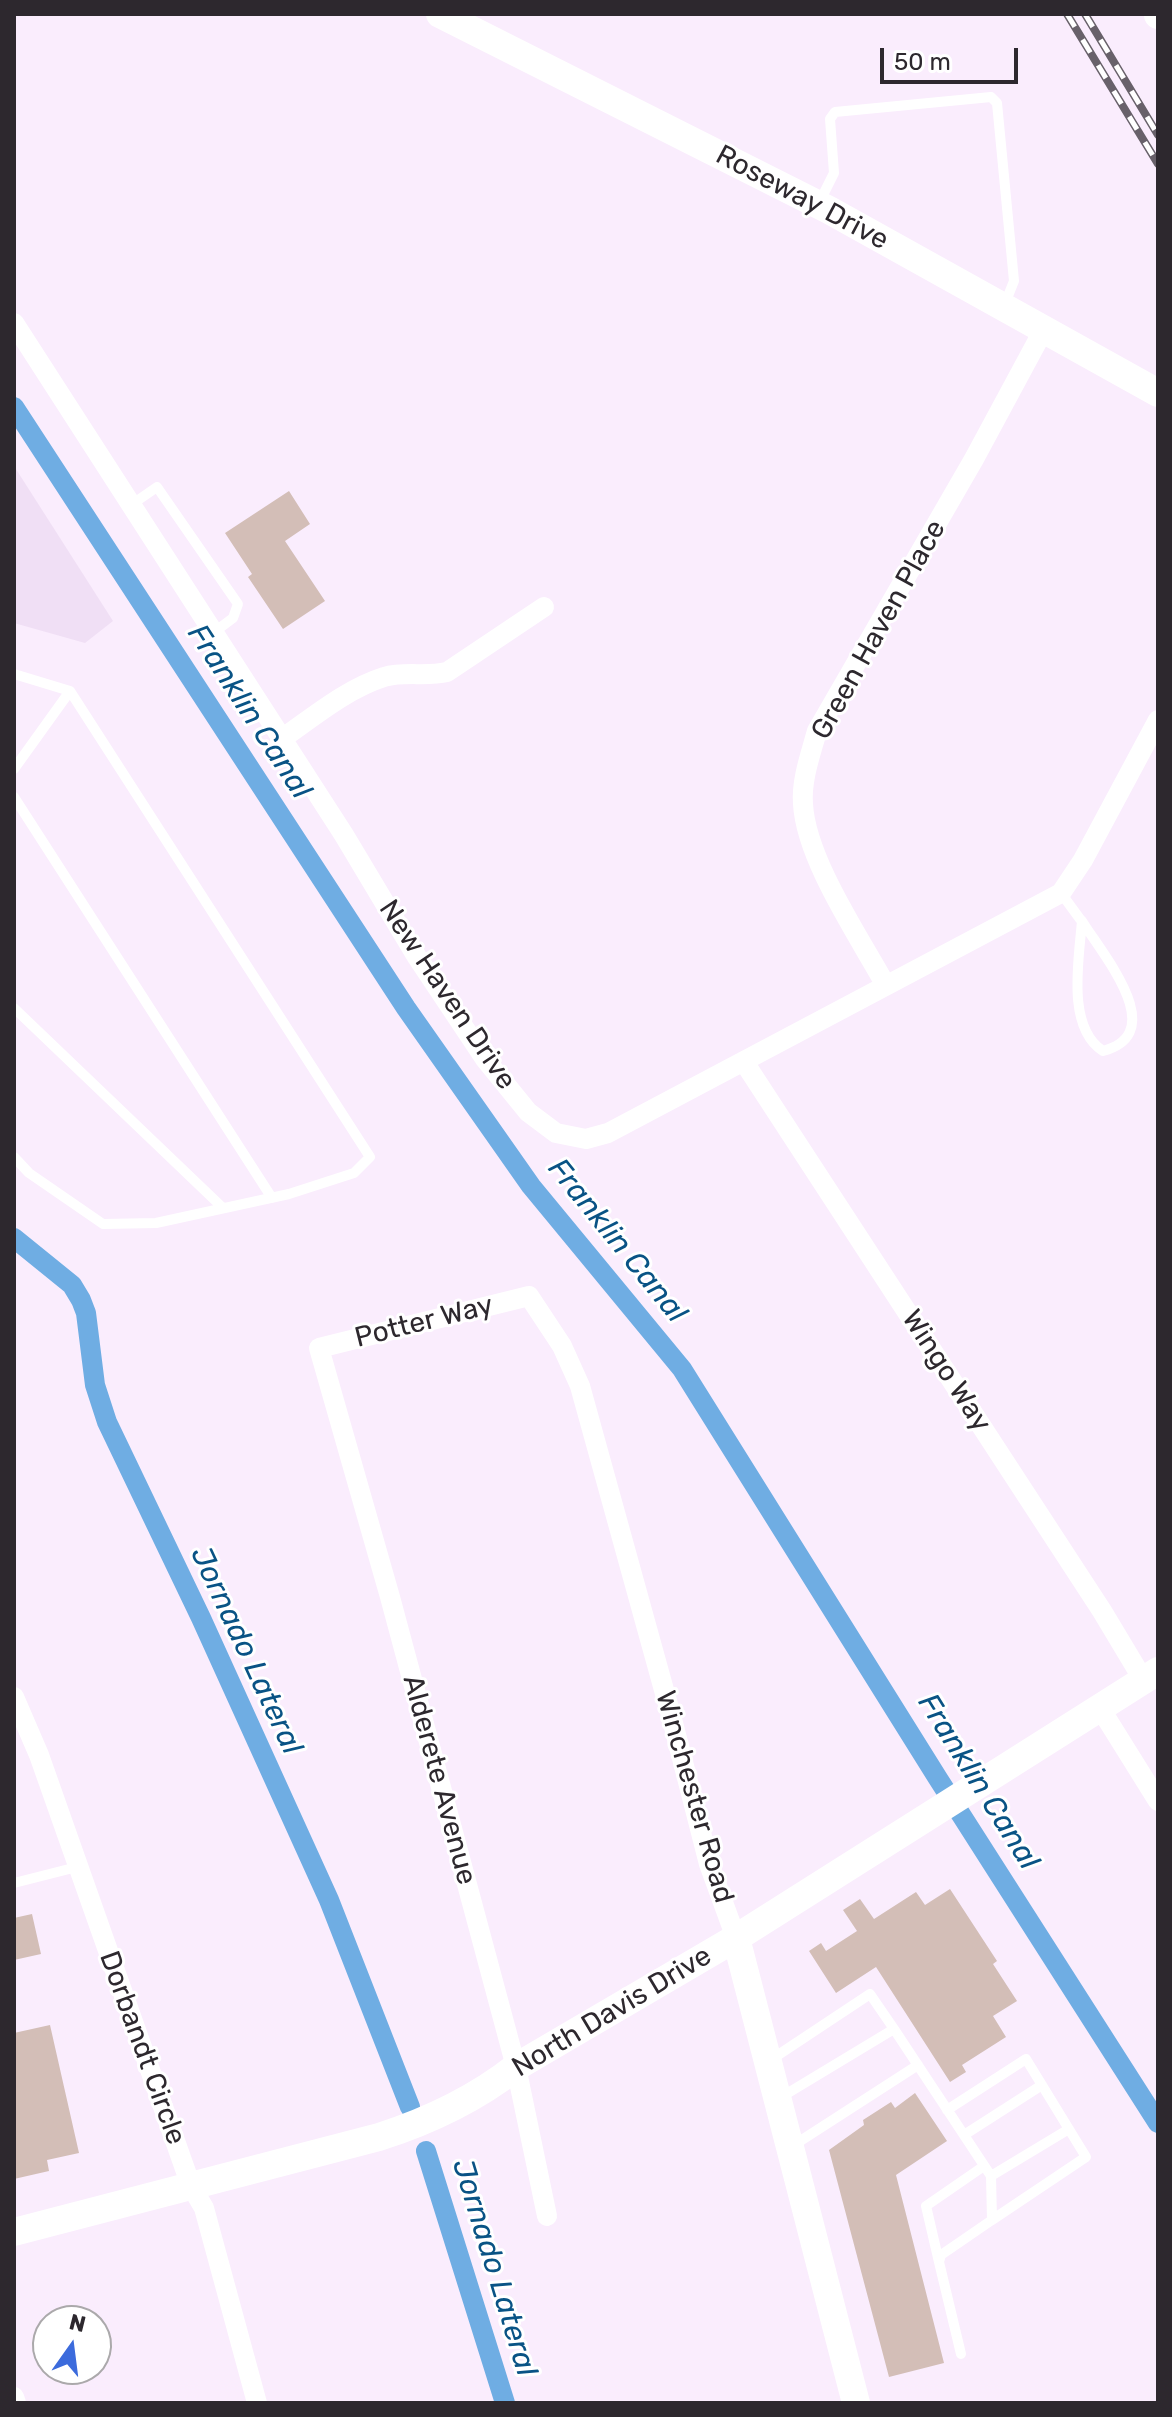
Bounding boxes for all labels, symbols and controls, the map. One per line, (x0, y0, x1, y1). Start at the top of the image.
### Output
scale bar (884, 32, 1022, 82)
text: 50 m (894, 48, 951, 76)
street label: Roseway Drive (710, 138, 894, 258)
street label: Green Haven Place (805, 514, 953, 746)
water label: Franklin Canal (179, 618, 319, 806)
street label: New Haven Drive (371, 894, 523, 1096)
water label: Franklin Canal (540, 1152, 694, 1330)
street label: Potter Way (351, 1289, 497, 1355)
street label: Wingo Way (894, 1304, 998, 1438)
water label: Jornado Lateral (182, 1542, 310, 1760)
street label: Alderete Avenue (395, 1672, 483, 1888)
street label: Winchester Road (648, 1687, 740, 1907)
water label: Franklin Canal (910, 1687, 1046, 1877)
street label: North Davis Drive (506, 1939, 718, 2085)
street label: Dorbandt Circle (91, 1947, 193, 2149)
water label: Jornado Lateral (444, 2155, 544, 2381)
north arrow (32, 2305, 112, 2385)
text: N (66, 2308, 88, 2338)

